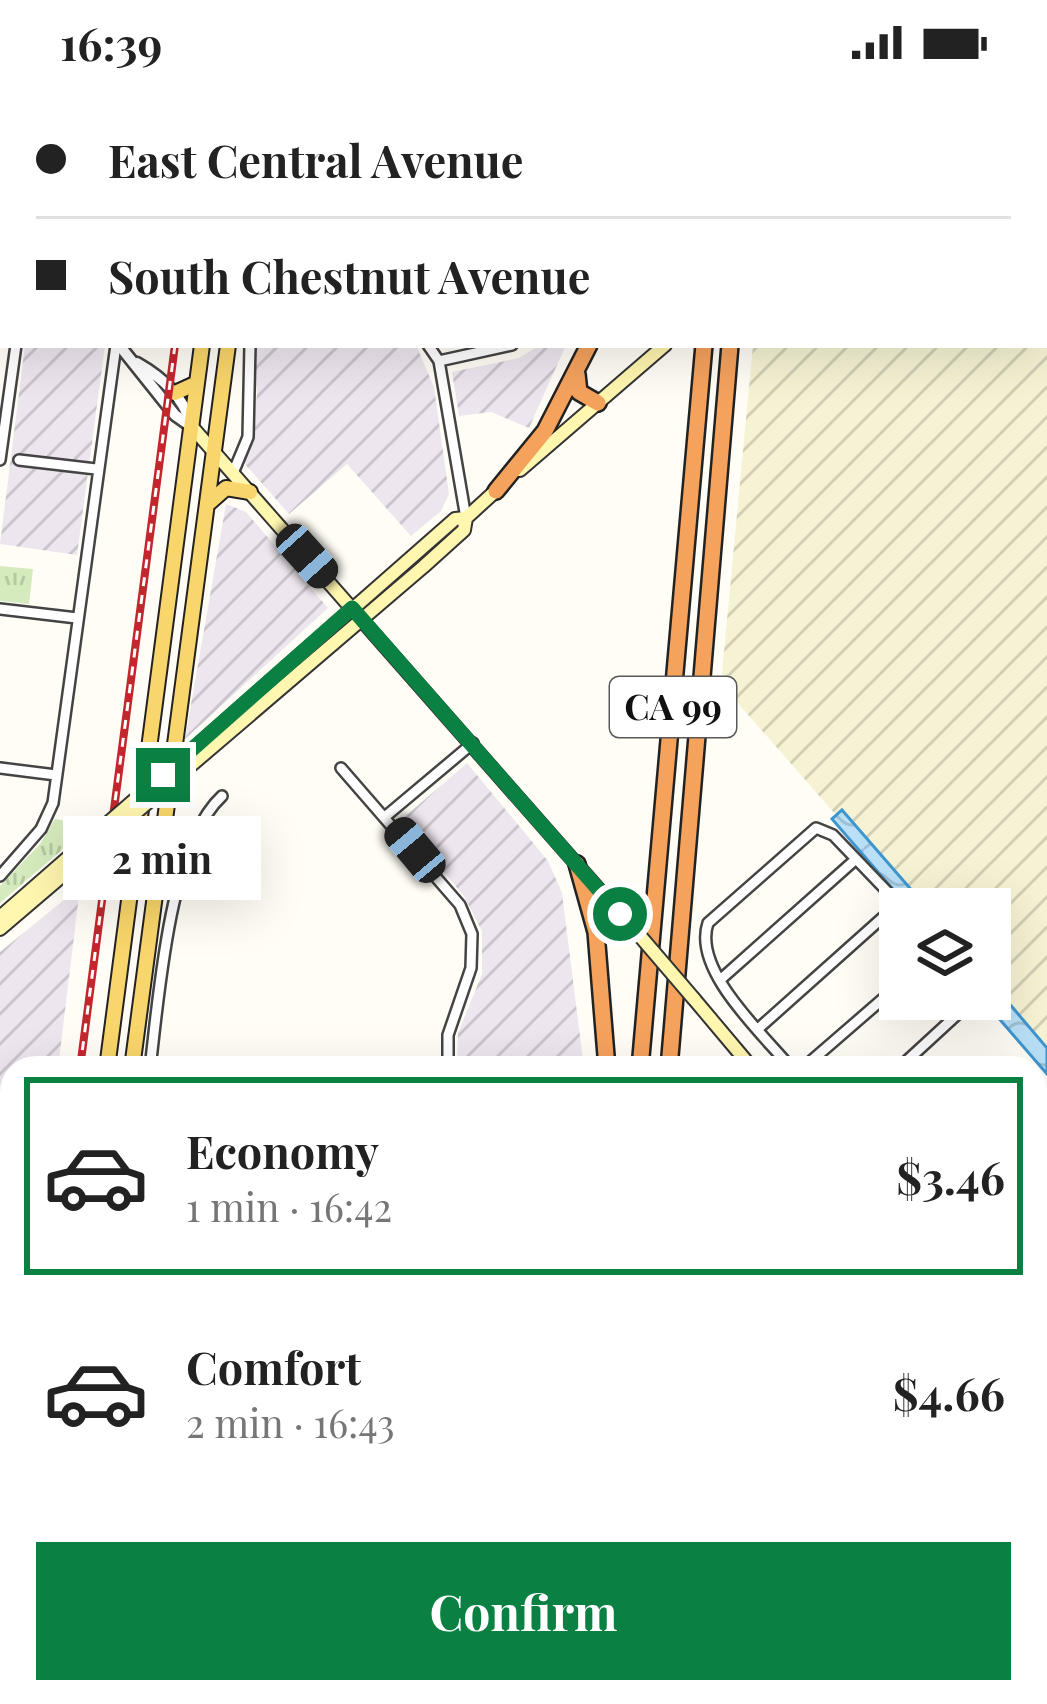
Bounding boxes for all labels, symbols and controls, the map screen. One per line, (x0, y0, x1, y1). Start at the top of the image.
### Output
text: 16:39 (60, 12, 162, 72)
text: East Central Avenue (108, 129, 524, 189)
text: South Chestnut Avenue (108, 245, 590, 305)
car (270, 517, 344, 595)
road number: CA 99 (610, 677, 736, 737)
route end (136, 748, 190, 802)
car (378, 811, 452, 889)
callout: 2 min (64, 817, 262, 901)
text: 2 min (112, 832, 212, 884)
route start (593, 887, 647, 941)
map controls (879, 888, 1011, 1020)
button: layers (879, 888, 1011, 1020)
text: Economy (186, 1120, 379, 1180)
icon: car (42, 1122, 150, 1230)
text: $3.46 (896, 1146, 1005, 1206)
text: 1 min · 16:42 (186, 1180, 392, 1232)
text: Comfort (186, 1336, 361, 1396)
icon: car (42, 1338, 150, 1446)
text: $4.66 (893, 1362, 1005, 1422)
text: 2 min · 16:43 (186, 1396, 395, 1448)
button: Confirm (36, 1542, 1011, 1680)

